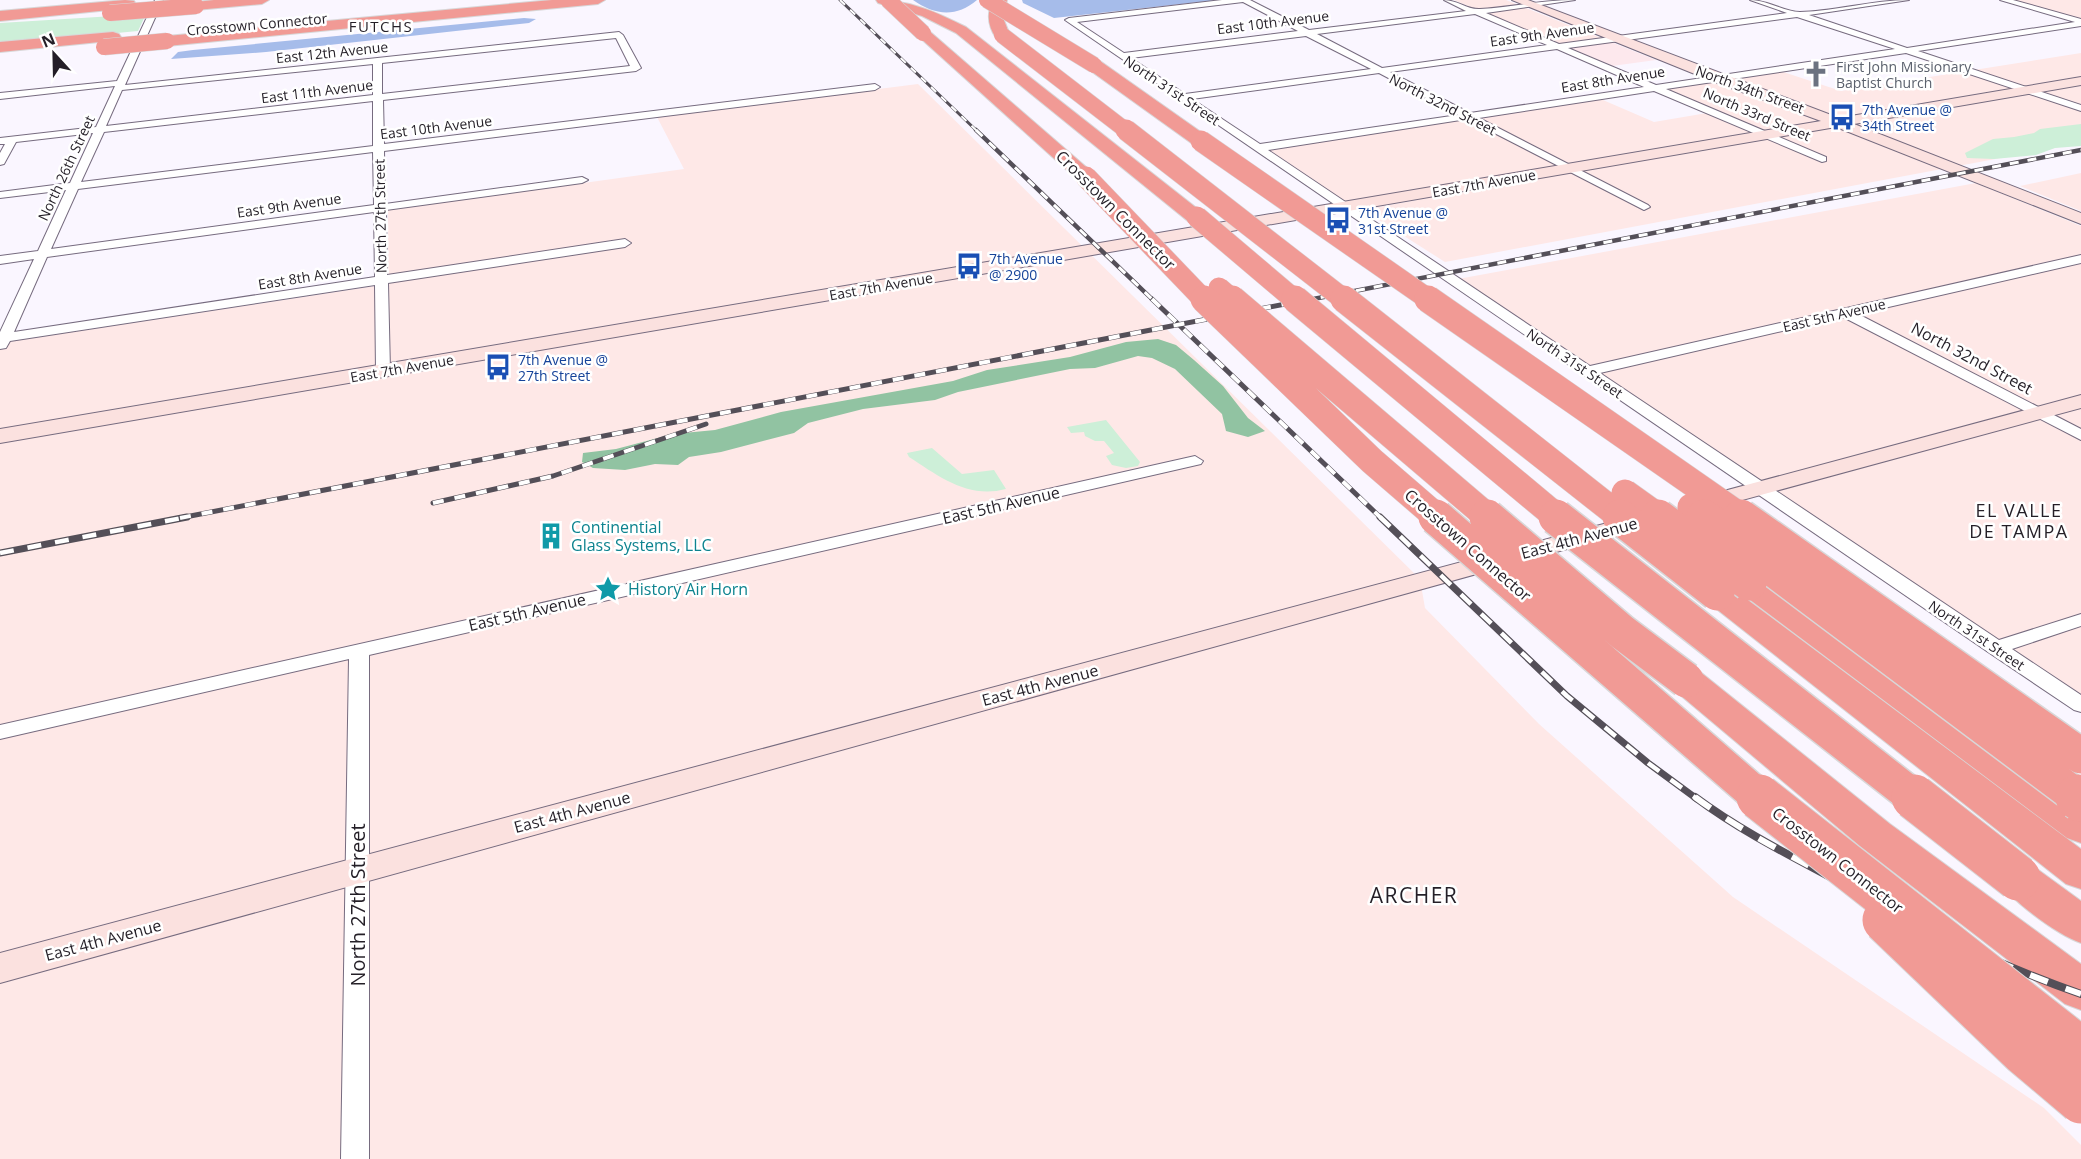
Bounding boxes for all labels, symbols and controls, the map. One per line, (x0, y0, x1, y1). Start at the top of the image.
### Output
street label: East 10th Avenue (1216, 6, 1330, 38)
street label: Crosstown Connector (186, 8, 328, 40)
district label: FUTCHS (349, 16, 413, 36)
street label: East 9th Avenue (1489, 17, 1595, 51)
north arrow (24, 24, 84, 84)
text: N (38, 27, 59, 53)
street label: East 12th Avenue (275, 37, 389, 67)
street label: North 31st Street (1120, 51, 1224, 129)
place label: First John Missionary Baptist Church (1836, 57, 1972, 92)
church icon: First John Missionary Baptist Church (1801, 59, 1831, 89)
street label: East 8th Avenue (1560, 61, 1666, 97)
street label: North 34th Street (1693, 61, 1807, 117)
street label: North 32nd Street (1386, 69, 1500, 139)
street label: East 11th Avenue (260, 75, 374, 107)
street label: North 33rd Street (1700, 83, 1814, 145)
place label: 7th Avenue @ 34th Street (1862, 100, 1952, 135)
bus stop icon: 7th Avenue @ 34th Street (1827, 102, 1857, 132)
street label: East 10th Avenue (379, 111, 493, 143)
street label: North 26th Street (33, 112, 99, 224)
street label: Crosstown Connector (1051, 145, 1181, 275)
street label: North 27th Street (370, 159, 390, 273)
street label: East 7th Avenue (1431, 165, 1537, 201)
street label: East 9th Avenue (236, 188, 342, 222)
place label: 7th Avenue @ 31st Street (1358, 203, 1448, 238)
bus stop icon: 7th Avenue @ 31st Street (1323, 205, 1353, 235)
place label: 7th Avenue @ 2900 (989, 249, 1063, 284)
bus stop icon: 7th Avenue @ 2900 (954, 251, 984, 281)
street label: East 8th Avenue (257, 258, 363, 294)
street label: East 7th Avenue (828, 268, 934, 304)
street label: East 5th Avenue (1781, 294, 1887, 336)
street label: North 32nd Street (1907, 317, 2037, 399)
street label: North 31st Street (1523, 324, 1627, 402)
street label: East 7th Avenue (349, 350, 455, 386)
place label: 7th Avenue @ 27th Street (518, 350, 608, 385)
bus stop icon: 7th Avenue @ 27th Street (483, 352, 513, 382)
street label: East 5th Avenue (940, 481, 1062, 529)
street label: Crosstown Connector (1400, 484, 1536, 606)
district label: EL VALLE DE TAMPA (1969, 498, 2069, 543)
street label: East 4th Avenue (1518, 512, 1640, 564)
place label: Continential Glass Systems, LLC (571, 516, 712, 556)
building icon: Continential Glass Systems, LLC (536, 521, 566, 551)
place icon: History Air Horn (593, 574, 623, 604)
place label: History Air Horn (628, 578, 748, 600)
street label: East 5th Avenue (466, 588, 588, 636)
street label: North 31st Street (1925, 596, 2029, 674)
street label: East 4th Avenue (979, 659, 1101, 711)
street label: East 4th Avenue (511, 786, 633, 838)
street label: Crosstown Connector (1768, 802, 1909, 919)
street label: North 27th Street (344, 823, 371, 987)
district label: ARCHER (1370, 881, 1458, 909)
street label: East 4th Avenue (42, 914, 164, 966)

